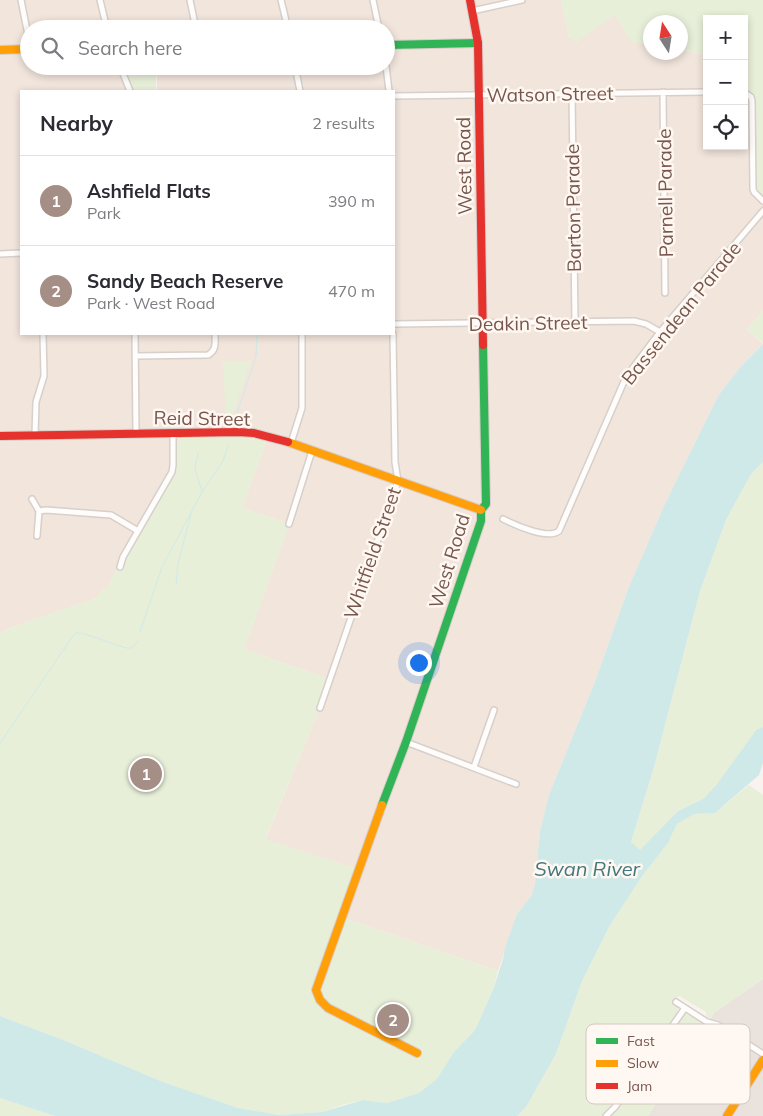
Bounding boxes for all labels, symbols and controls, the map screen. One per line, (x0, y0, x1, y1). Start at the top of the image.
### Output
north arrow (643, 15, 688, 60)
map controls (703, 15, 748, 150)
button: + (703, 15, 748, 60)
search box (20, 20, 395, 75)
icon: search (38, 34, 66, 62)
text: Search here (78, 36, 182, 60)
button: − (703, 60, 748, 105)
street label: Watson Street (486, 81, 614, 107)
button: locate (703, 105, 748, 150)
text: Nearby (40, 110, 113, 136)
text: 2 results (312, 113, 375, 133)
street label: West Road (451, 117, 477, 215)
street label: Parnell Parade (652, 128, 678, 258)
street label: Barton Parade (560, 144, 586, 272)
text: Ashfield Flats (87, 179, 211, 203)
text: 1 (51, 191, 61, 211)
text: 390 m (328, 191, 375, 211)
text: Park (87, 203, 121, 223)
street label: Bassendean Parade (616, 237, 746, 389)
text: Sandy Beach Reserve (87, 269, 283, 293)
text: 2 (51, 281, 61, 301)
text: 470 m (328, 281, 375, 301)
text: Park · West Road (87, 293, 215, 313)
street label: Deakin Street (468, 310, 588, 336)
street label: Reid Street (153, 405, 251, 431)
street label: Whitfield Street (338, 483, 406, 622)
street label: West Road (423, 511, 475, 611)
your location (406, 650, 432, 676)
pin: 1 (130, 755, 162, 793)
water label: Swan River (534, 856, 641, 881)
pin: 2 (377, 1001, 409, 1039)
legend (586, 1024, 750, 1104)
text: Fast (627, 1032, 655, 1050)
text: Slow (627, 1054, 659, 1072)
text: Jam (627, 1077, 652, 1095)

